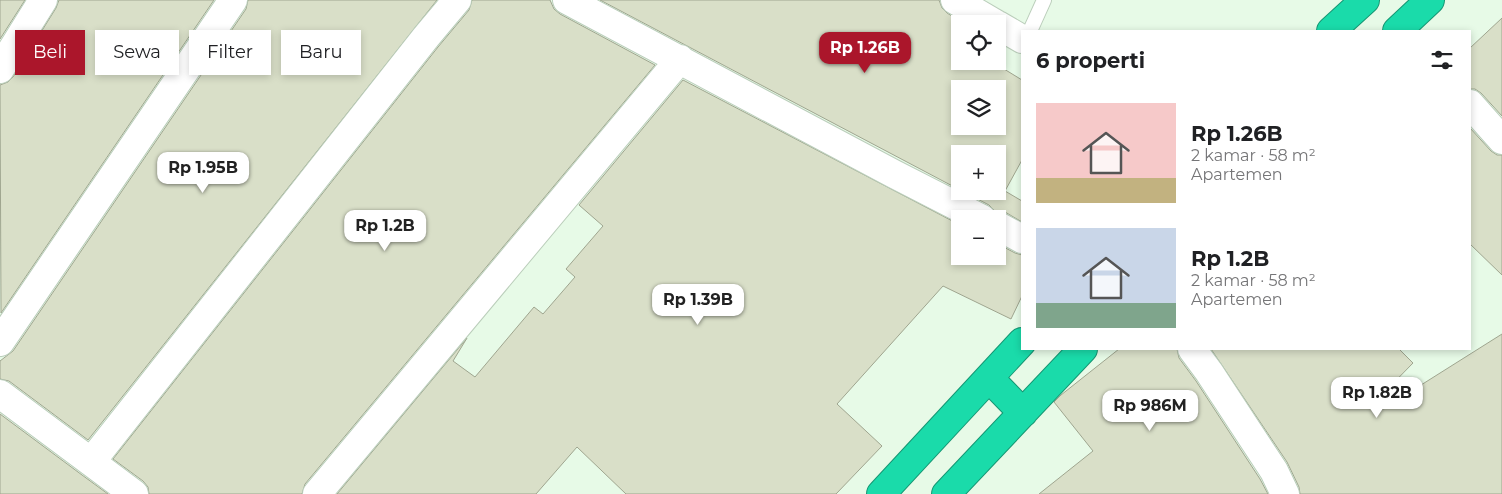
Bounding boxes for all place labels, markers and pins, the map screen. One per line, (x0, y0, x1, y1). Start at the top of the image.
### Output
pin: Rp 1.26B (813, 32, 917, 74)
pin: Rp 1.95B (151, 152, 255, 194)
pin: Rp 1.2B (339, 210, 431, 252)
pin: Rp 1.39B (646, 284, 750, 326)
pin: Rp 1.82B (1325, 376, 1429, 419)
pin: Rp 986M (1104, 390, 1196, 432)

